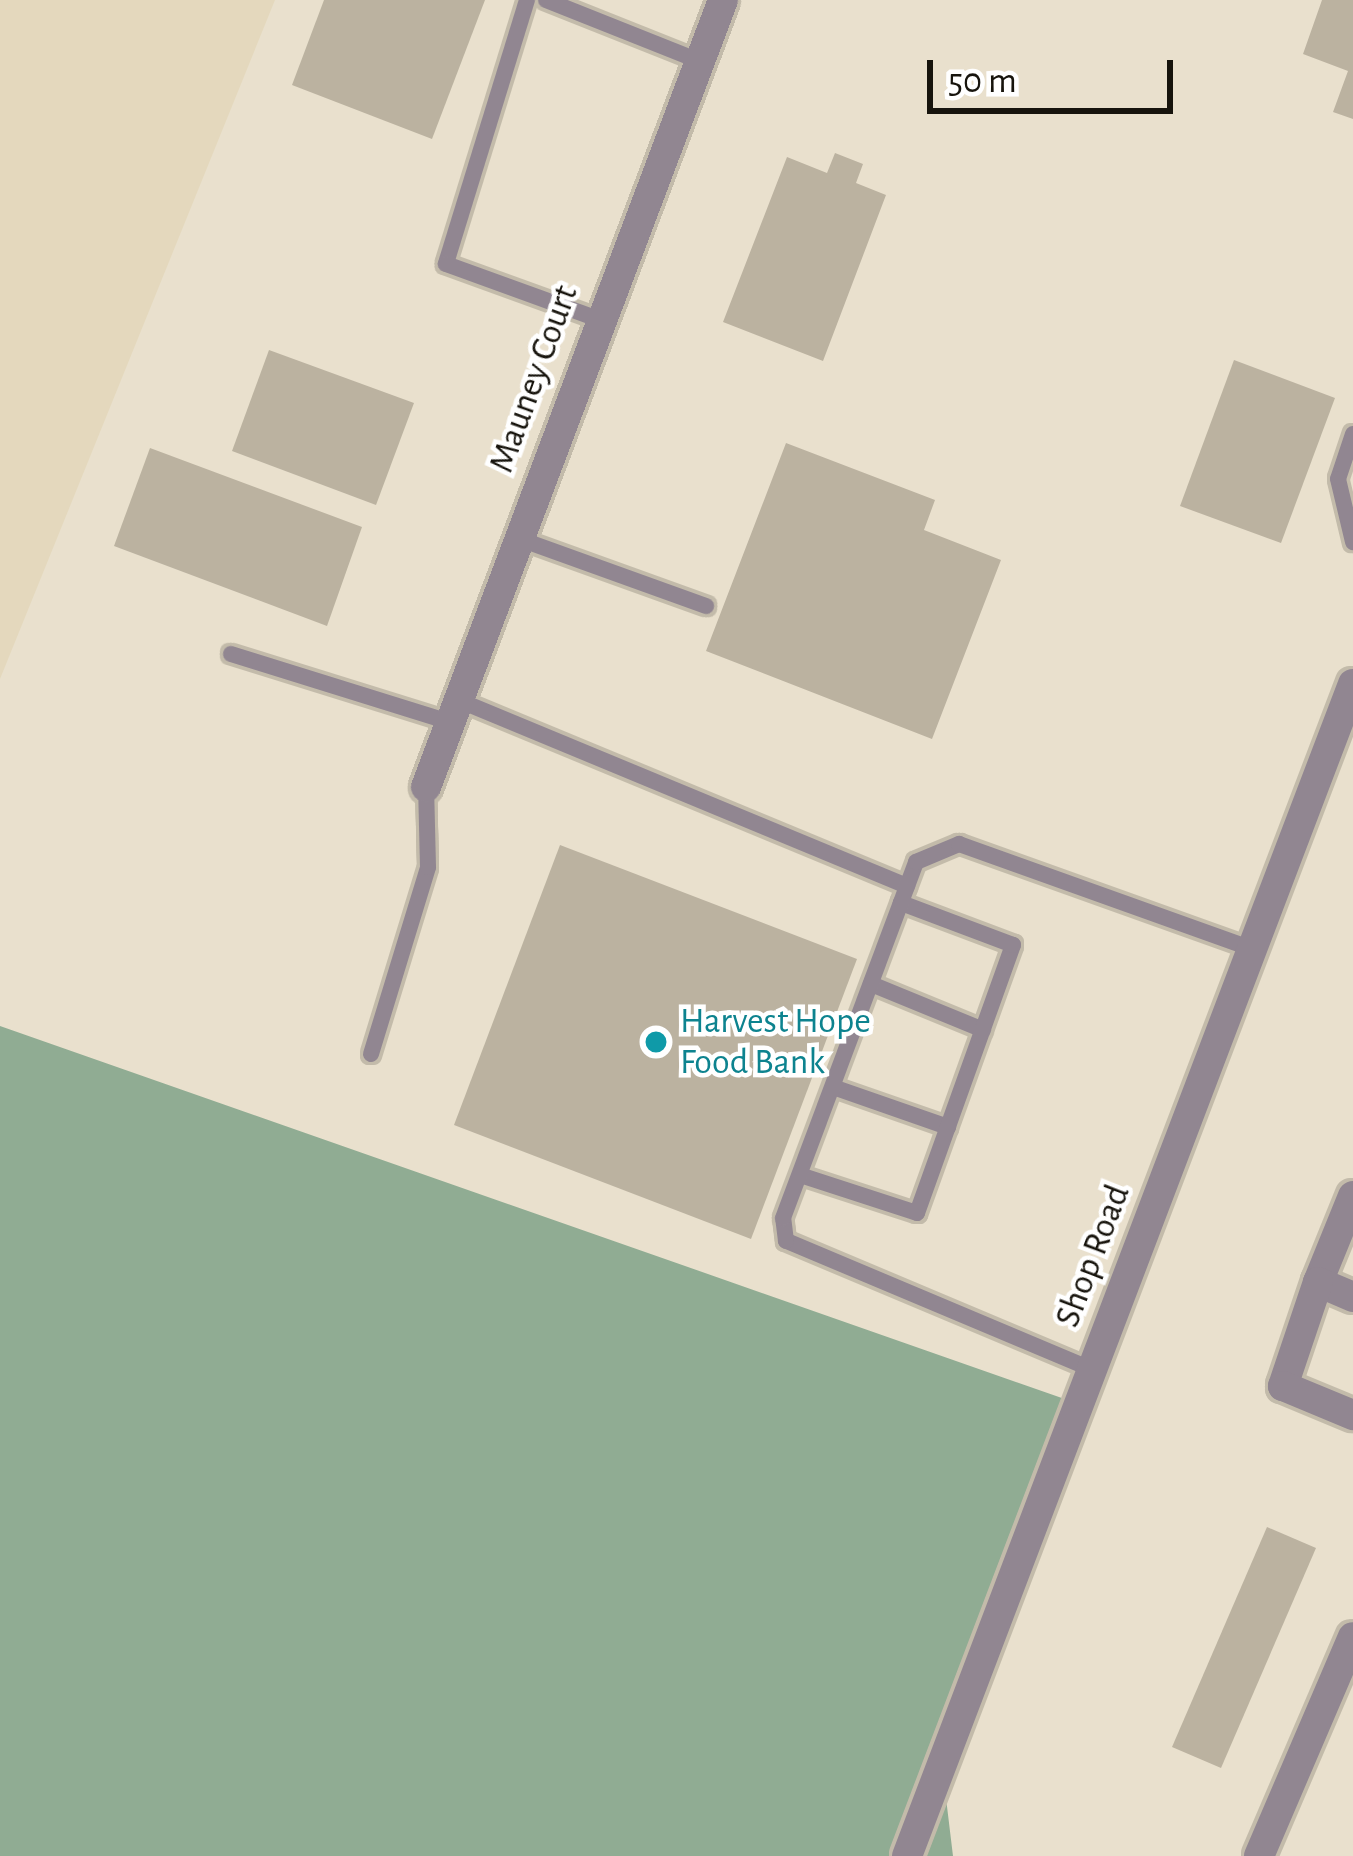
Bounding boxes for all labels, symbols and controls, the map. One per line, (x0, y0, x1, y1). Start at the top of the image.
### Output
scale bar (933, 36, 1179, 110)
text: 50 m (948, 63, 1017, 99)
street label: Mauney Court (480, 280, 588, 478)
place label: Harvest Hope Food Bank (680, 999, 871, 1084)
marker: Harvest Hope Food Bank (643, 1029, 669, 1055)
street label: Shop Road (1046, 1179, 1140, 1333)

